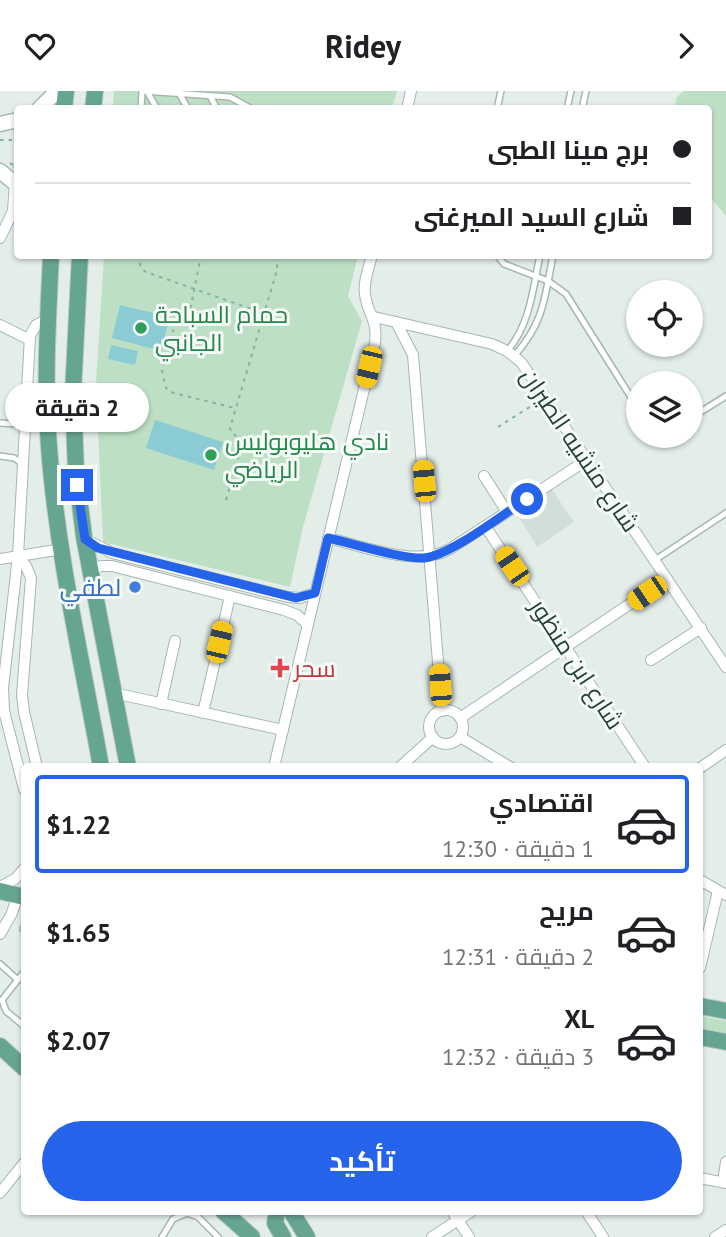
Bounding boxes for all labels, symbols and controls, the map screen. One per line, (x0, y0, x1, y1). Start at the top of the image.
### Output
text: Ridey (325, 25, 401, 67)
icon: heart (21, 27, 59, 65)
icon: forward (667, 27, 705, 65)
text: برج مينا الطبى (488, 133, 649, 166)
text: شارع السيد الميرغنى (414, 200, 649, 233)
map controls (626, 280, 703, 448)
button: locate (626, 280, 703, 357)
place label: حمام السباحة الجانبي (155, 299, 288, 362)
marker: حمام السباحة الجانبي (133, 320, 149, 336)
car (355, 344, 384, 390)
street label: شارع منشيه الطيران (513, 362, 646, 538)
button: layers (626, 371, 703, 448)
callout: 2 دقيقة (5, 383, 149, 433)
text: 2 دقيقة (35, 393, 119, 422)
place label: نادي هليوبوليس الرياضي (225, 426, 389, 488)
marker: نادي هليوبوليس الرياضي (203, 447, 219, 463)
car (412, 459, 437, 503)
route end (61, 469, 93, 501)
route start (511, 483, 543, 515)
car (492, 543, 533, 589)
place label: لطفي (60, 572, 121, 607)
car (624, 573, 671, 613)
marker: لطفي (127, 579, 143, 595)
street label: شارع ابن منظور (521, 591, 631, 736)
car (205, 619, 234, 665)
place label: سحر (292, 653, 336, 684)
marker: سحر (272, 660, 288, 676)
car (429, 663, 452, 707)
text: اقتصادي (489, 786, 594, 819)
icon: car (615, 793, 678, 856)
text: $1.22 (46, 808, 111, 841)
text: 1 دقيقة · 12:30 (442, 834, 594, 863)
text: مريح (539, 894, 594, 927)
icon: car (615, 901, 678, 964)
text: $1.65 (46, 916, 111, 949)
text: 2 دقيقة · 12:31 (442, 942, 594, 971)
text: XL (564, 1002, 594, 1035)
icon: car (615, 1009, 678, 1072)
text: $2.07 (46, 1024, 111, 1057)
text: 3 دقيقة · 12:32 (442, 1042, 594, 1071)
button: تأكيد (42, 1121, 682, 1201)

